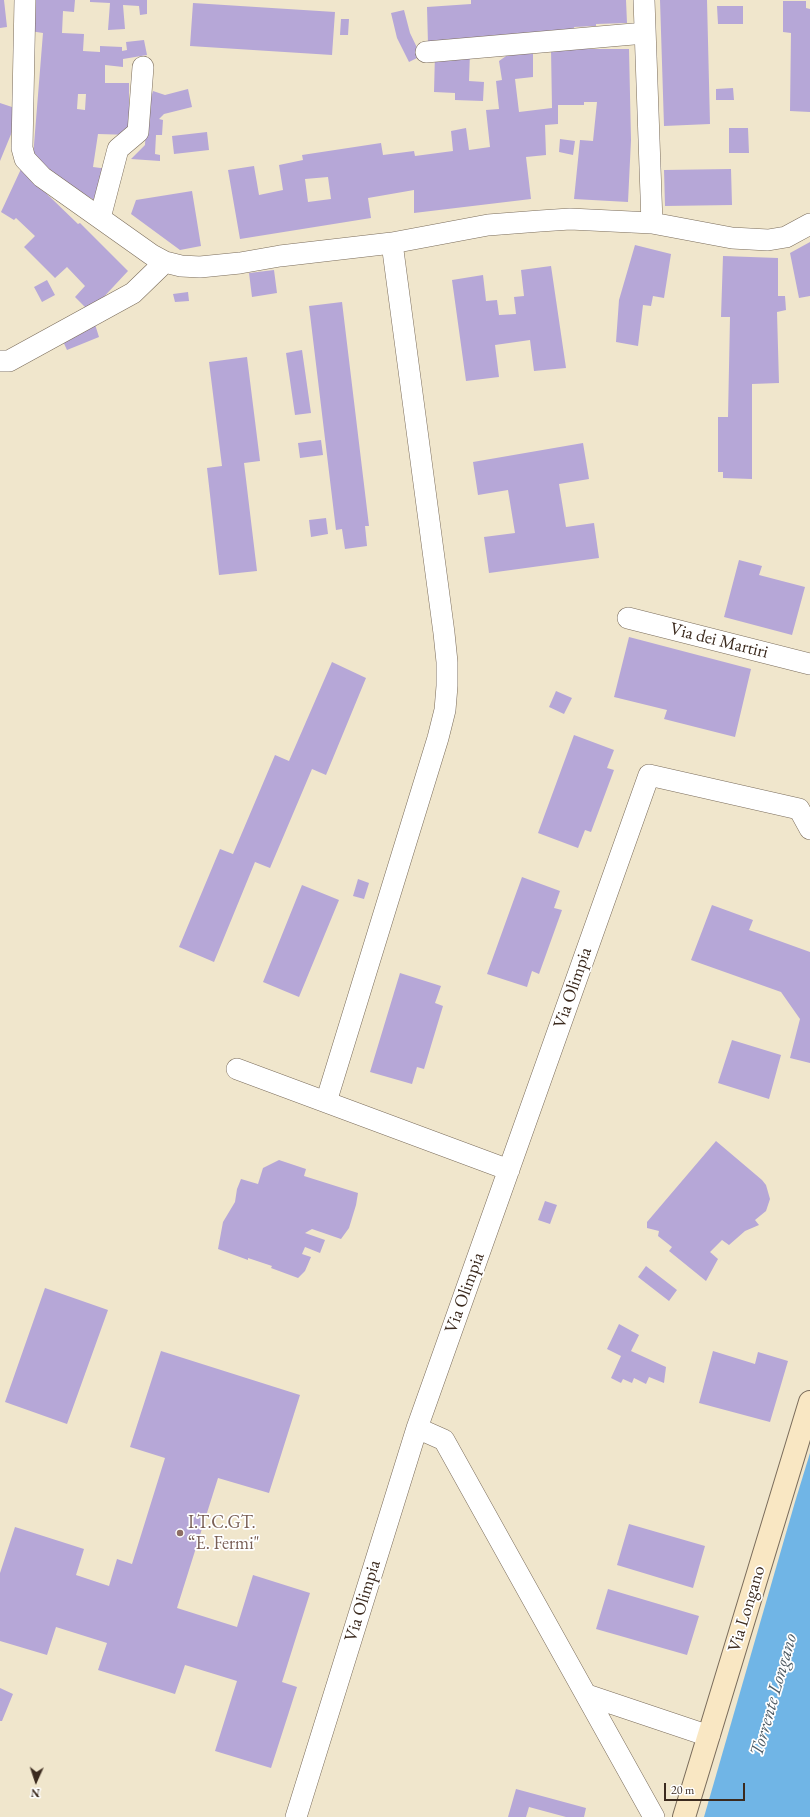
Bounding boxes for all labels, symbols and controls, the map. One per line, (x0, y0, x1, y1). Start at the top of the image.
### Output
street label: Via dei Martiri (668, 618, 770, 664)
street label: Via Olimpia (549, 945, 597, 1031)
street label: Via Olimpia (440, 1250, 490, 1336)
place label: I.T.C.GT. “E. Fermi" (188, 1512, 259, 1554)
marker: I.T.C.GT. “E. Fermi" (175, 1528, 185, 1538)
street label: Via Olimpia (340, 1558, 386, 1644)
street label: Via Longano (724, 1563, 770, 1655)
water label: Torrente Longano (746, 1631, 802, 1759)
north arrow (16, 1761, 56, 1801)
scale bar (666, 1775, 747, 1801)
text: 20 m (671, 1782, 694, 1798)
text: N (31, 1786, 40, 1800)

